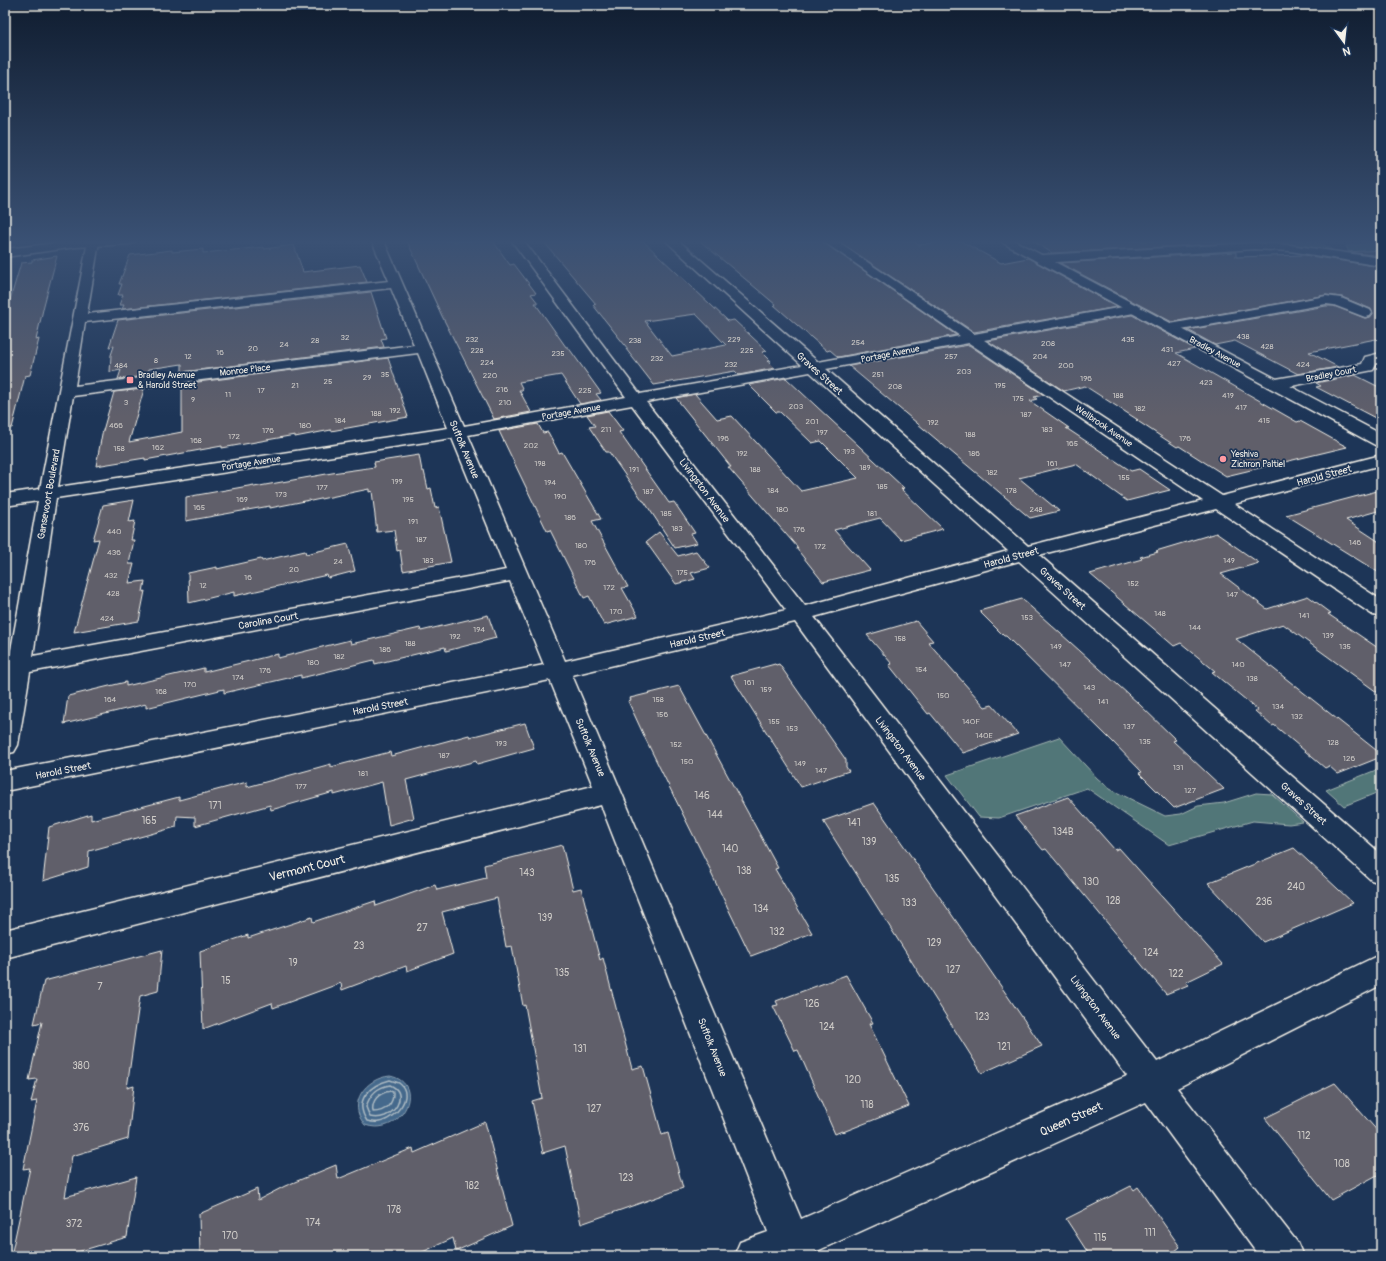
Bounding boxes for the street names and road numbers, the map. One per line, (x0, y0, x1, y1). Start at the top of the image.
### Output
street label: Bradley Avenue (1187, 334, 1243, 371)
street label: Portage Avenue (860, 343, 921, 366)
street label: Graves Street (794, 350, 846, 398)
street label: Monroe Place (219, 362, 272, 379)
street label: Bradley Court (1305, 364, 1358, 385)
street label: Portage Avenue (541, 402, 602, 423)
street label: Wellbrook Avenue (1073, 403, 1135, 450)
street label: Suffolk Avenue (446, 418, 482, 480)
street label: Gansevoort Boulevard (35, 448, 63, 540)
street label: Portage Avenue (221, 453, 282, 474)
street label: Livingston Avenue (676, 456, 732, 525)
street label: Harold Street (1296, 463, 1354, 489)
street label: Harold Street (983, 545, 1041, 571)
street label: Graves Street (1037, 565, 1089, 613)
street label: Carolina Court (237, 610, 300, 632)
street label: Harold Street (668, 627, 727, 651)
street label: Harold Street (351, 696, 410, 718)
street label: Livingston Avenue (872, 714, 928, 783)
street label: Suffolk Avenue (572, 716, 608, 778)
street label: Harold Street (34, 760, 93, 782)
street label: Graves Street (1278, 780, 1330, 828)
street label: Vermont Court (268, 852, 347, 885)
street label: Livingston Avenue (1067, 973, 1123, 1042)
street label: Suffolk Avenue (695, 1016, 729, 1079)
street label: Queen Street (1038, 1099, 1105, 1140)

